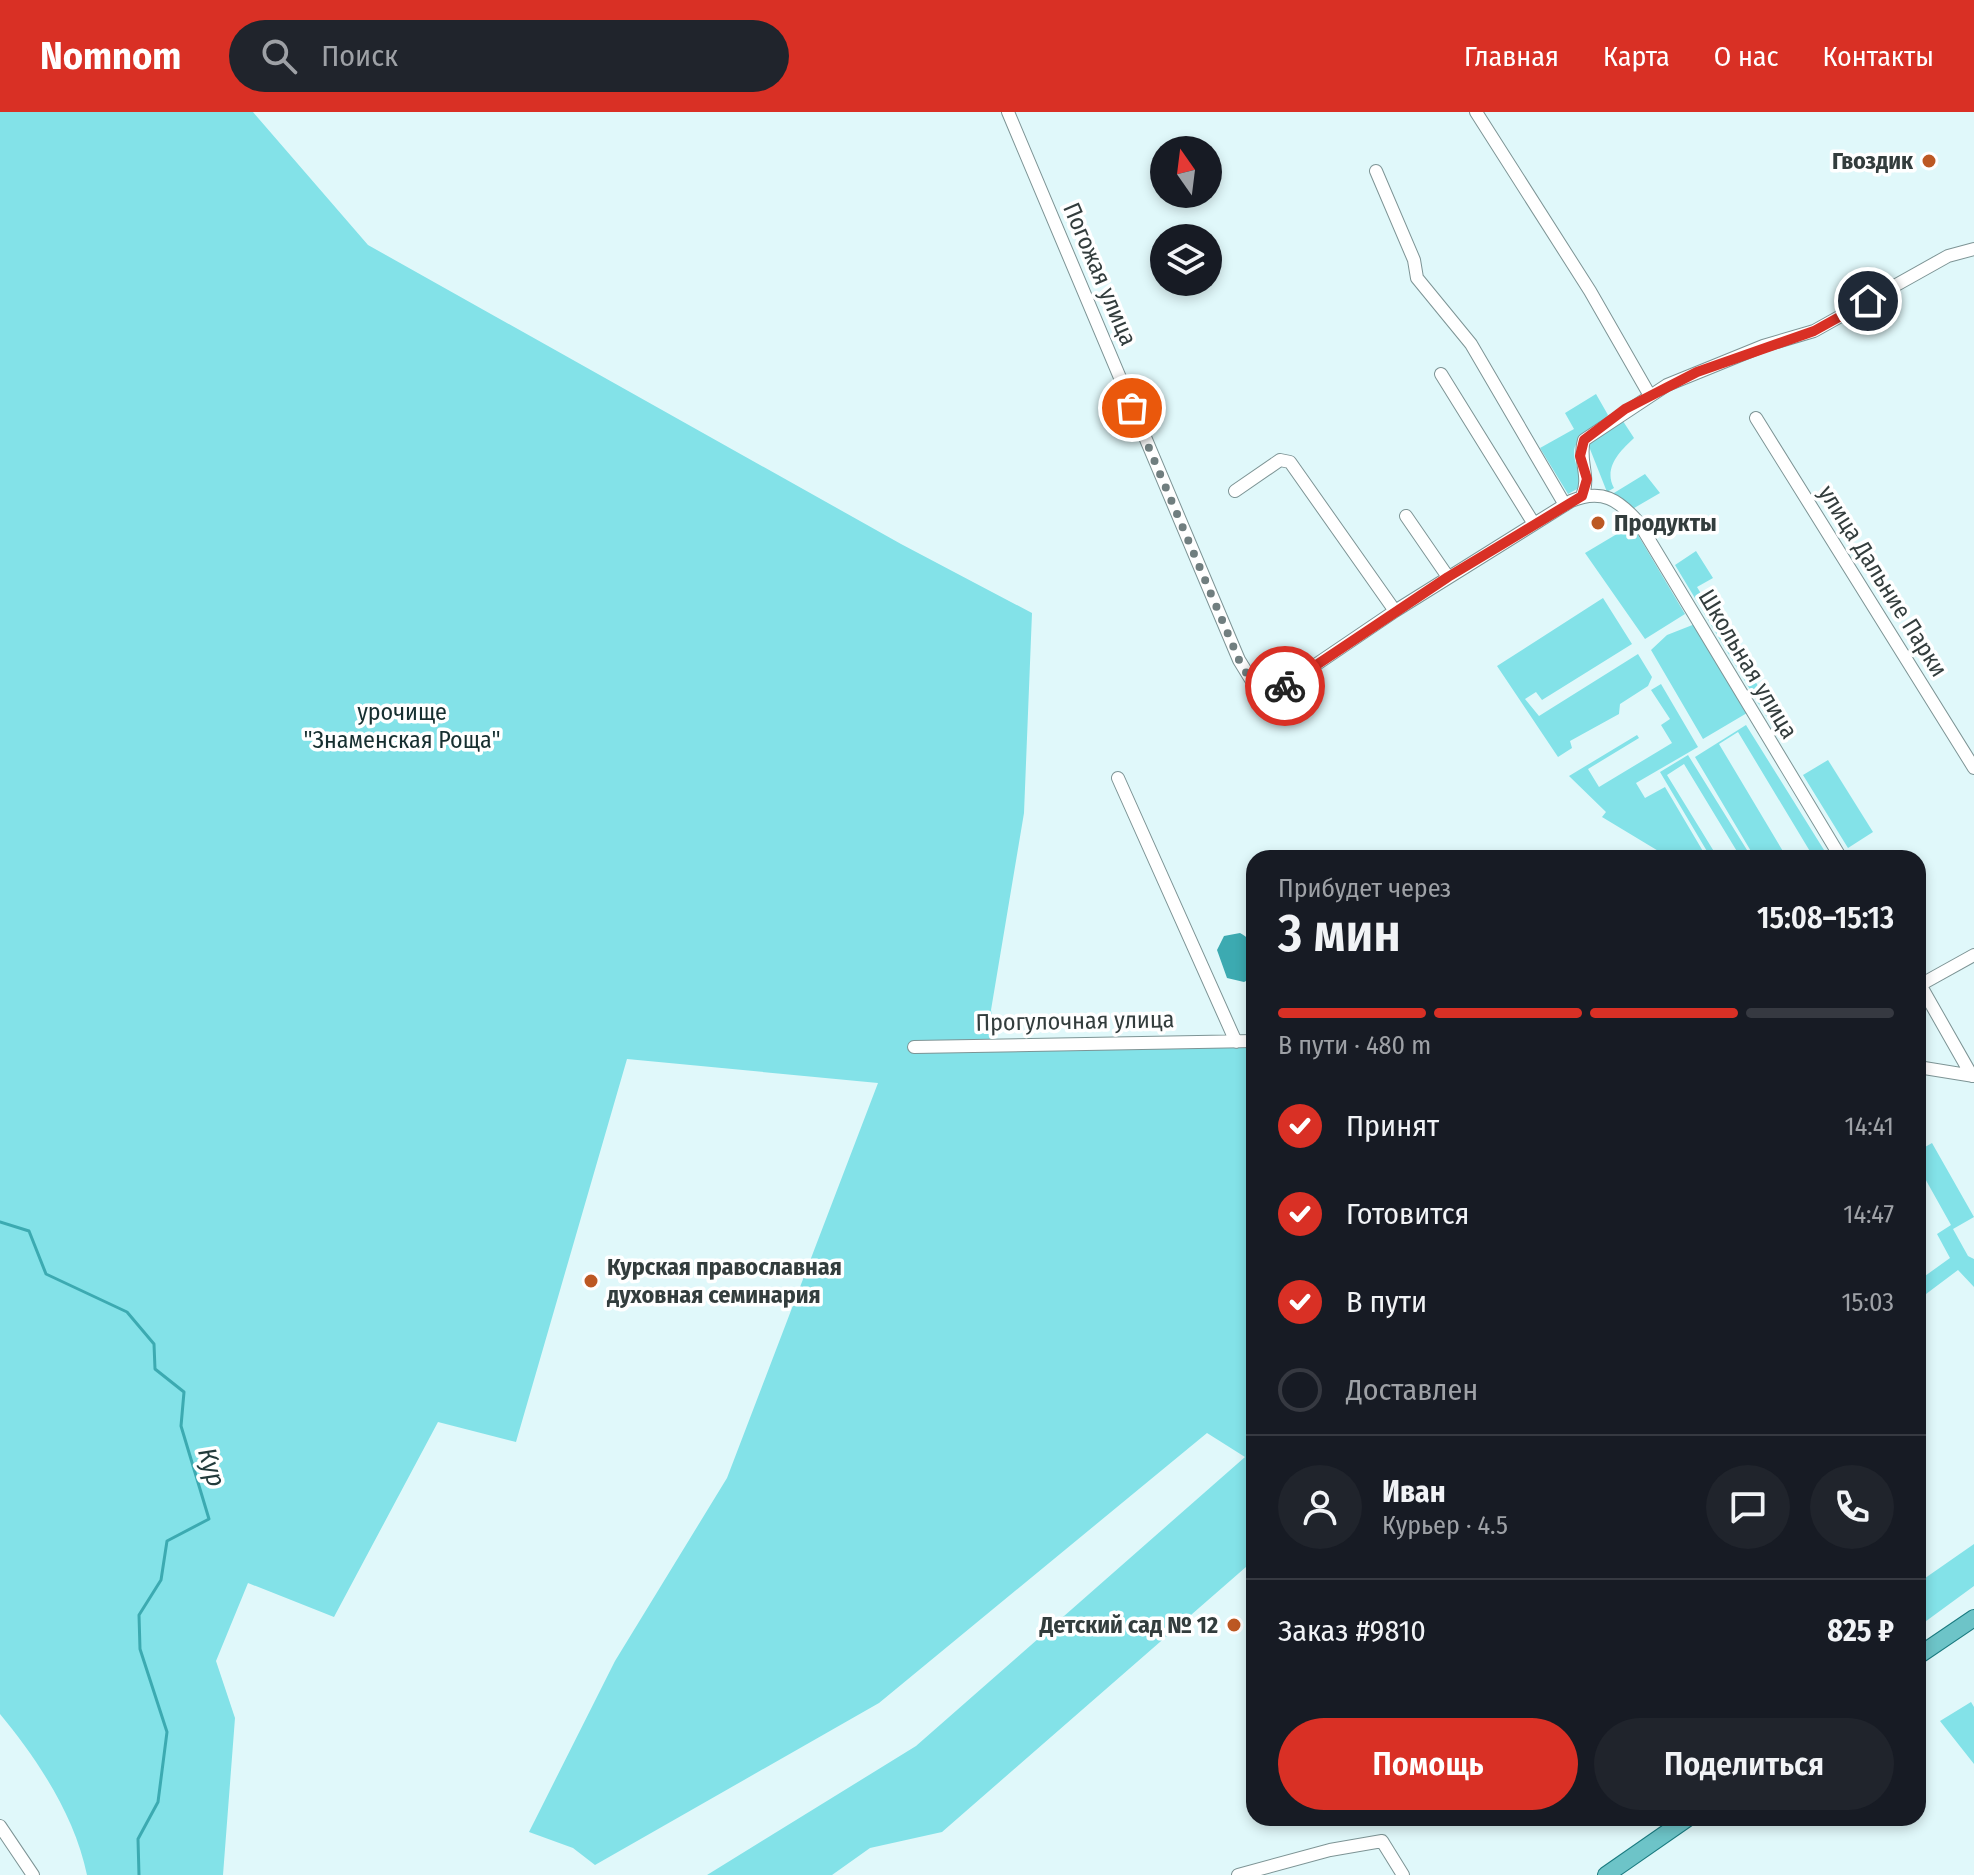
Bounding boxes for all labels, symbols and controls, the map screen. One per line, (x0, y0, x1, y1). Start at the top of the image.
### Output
search box (229, 20, 789, 92)
text: Nomnom (40, 33, 181, 79)
icon: search (257, 34, 301, 78)
text: Поиск (321, 38, 398, 74)
text: Главная (1464, 40, 1559, 73)
text: Карта (1603, 40, 1670, 73)
text: О нас (1714, 40, 1779, 73)
text: Контакты (1823, 40, 1934, 73)
north arrow (1150, 136, 1222, 208)
map controls (1150, 136, 1222, 296)
place label: Гвоздик (1832, 147, 1914, 175)
marker: Гвоздик (1920, 152, 1938, 170)
street label: Погожая улица (1057, 198, 1143, 350)
button: layers (1150, 224, 1222, 296)
pin (1834, 267, 1902, 335)
icon: home (1846, 279, 1890, 323)
pin (1098, 374, 1166, 442)
icon: bag (1110, 386, 1154, 430)
street label: улица Дальние Парки (1813, 480, 1953, 682)
place label: Продукты (1614, 509, 1717, 537)
marker: Продукты (1589, 514, 1607, 532)
street label: Школьная улица (1693, 584, 1803, 744)
courier (1245, 646, 1325, 726)
icon: bike (1263, 664, 1307, 708)
park label: урочище "Знаменская Роща" (303, 698, 501, 754)
text: Прибудет через (1278, 873, 1451, 904)
text: 15:08–15:13 (1757, 900, 1894, 936)
text: 3 мин (1278, 902, 1401, 965)
street label: Прогулочная улица (975, 1005, 1175, 1037)
text: В пути · 480 m (1278, 1030, 1431, 1061)
icon: check (1278, 1104, 1322, 1148)
text: Принят (1346, 1108, 1439, 1144)
text: 14:41 (1845, 1111, 1894, 1142)
icon: check (1278, 1192, 1322, 1236)
text: Готовится (1346, 1196, 1469, 1232)
text: 14:47 (1843, 1199, 1894, 1230)
place label: Курская православная духовная семинария (606, 1253, 842, 1309)
marker: Курская православная духовная семинария (582, 1272, 600, 1290)
icon: check (1278, 1280, 1322, 1324)
text: В пути (1346, 1284, 1427, 1320)
text: 15:03 (1841, 1287, 1894, 1318)
text: Доставлен (1346, 1372, 1478, 1408)
water label: Кур (191, 1444, 232, 1490)
button: person (1278, 1465, 1362, 1549)
button: chat (1706, 1465, 1790, 1549)
button: phone (1810, 1465, 1894, 1549)
text: Иван (1382, 1474, 1446, 1510)
text: Курьер · 4.5 (1382, 1510, 1508, 1541)
place label: Детский сад № 12 (1038, 1611, 1218, 1639)
text: Заказ #9810 (1278, 1613, 1426, 1649)
text: 825 ₽ (1827, 1613, 1894, 1649)
marker: Детский сад № 12 (1225, 1616, 1243, 1634)
button: Помощь (1278, 1718, 1578, 1810)
button: Поделиться (1594, 1718, 1894, 1810)

